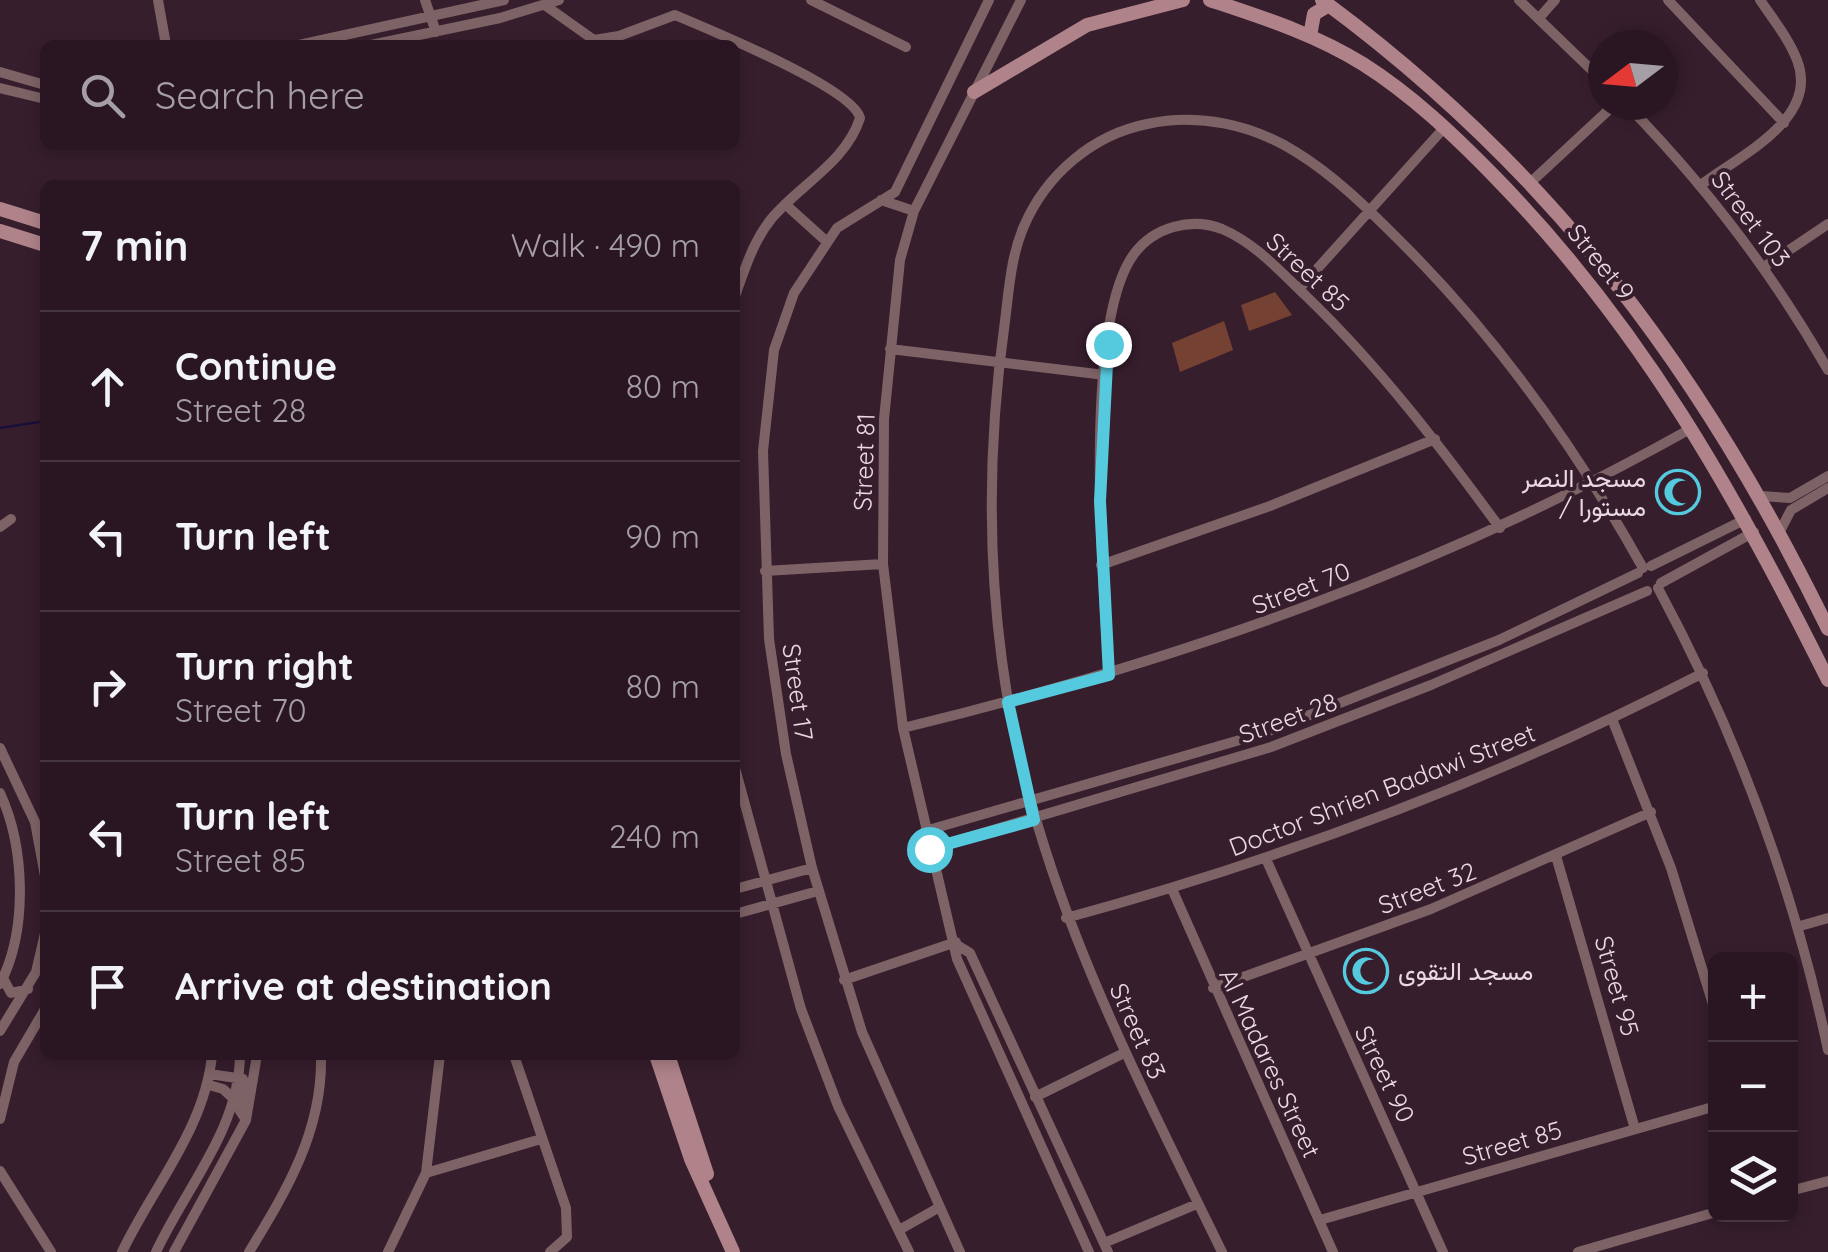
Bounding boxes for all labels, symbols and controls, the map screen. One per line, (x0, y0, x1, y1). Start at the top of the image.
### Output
north arrow (1588, 30, 1678, 120)
search box (40, 40, 740, 150)
icon: search (75, 68, 130, 123)
text: Search here (155, 71, 365, 119)
street label: Street 103 (1705, 164, 1798, 273)
street label: Street 9 (1561, 217, 1641, 306)
text: 7 min (80, 219, 189, 272)
text: Walk · 490 m (511, 225, 700, 265)
street label: Street 85 (1260, 225, 1356, 318)
route end (1086, 322, 1132, 368)
text: Continue (175, 342, 337, 390)
icon: ahead (80, 359, 135, 414)
text: 80 m (626, 366, 700, 406)
text: Street 28 (175, 390, 306, 430)
street label: Street 81 (846, 413, 881, 511)
place label: مسجد النصر / مستورا (1521, 462, 1646, 523)
mosque icon: مسجد النصر / مستورا (1655, 469, 1701, 515)
icon: left (80, 509, 135, 564)
text: Turn left (175, 512, 331, 560)
text: 90 m (625, 516, 700, 556)
street label: Street 70 (1247, 555, 1354, 620)
text: Turn right (175, 642, 354, 690)
street label: Street 17 (776, 642, 821, 742)
icon: right (80, 659, 135, 714)
text: 80 m (626, 666, 700, 706)
street label: Street 28 (1234, 685, 1341, 750)
text: Street 70 (175, 690, 307, 730)
street label: Doctor Shrien Badawi Street (1224, 717, 1539, 862)
text: Turn left (175, 792, 331, 840)
icon: left (80, 809, 135, 864)
text: 240 m (609, 816, 700, 856)
route start (907, 827, 953, 873)
text: Street 85 (175, 840, 306, 880)
street label: Street 32 (1374, 855, 1480, 920)
street label: Street 95 (1588, 932, 1647, 1040)
mosque icon: مسجد التقوى (1343, 948, 1389, 994)
map controls (1708, 952, 1798, 1222)
button: + (1708, 952, 1798, 1042)
place label: مسجد التقوى (1398, 955, 1533, 987)
icon: arrive (80, 959, 135, 1014)
text: Arrive at destination (175, 962, 552, 1010)
street label: Al Madares Street (1213, 963, 1328, 1162)
street label: Street 83 (1104, 978, 1173, 1084)
street label: Street 90 (1349, 1020, 1422, 1127)
button: − (1708, 1042, 1798, 1132)
street label: Street 85 (1458, 1114, 1565, 1172)
button: layers (1708, 1132, 1798, 1222)

